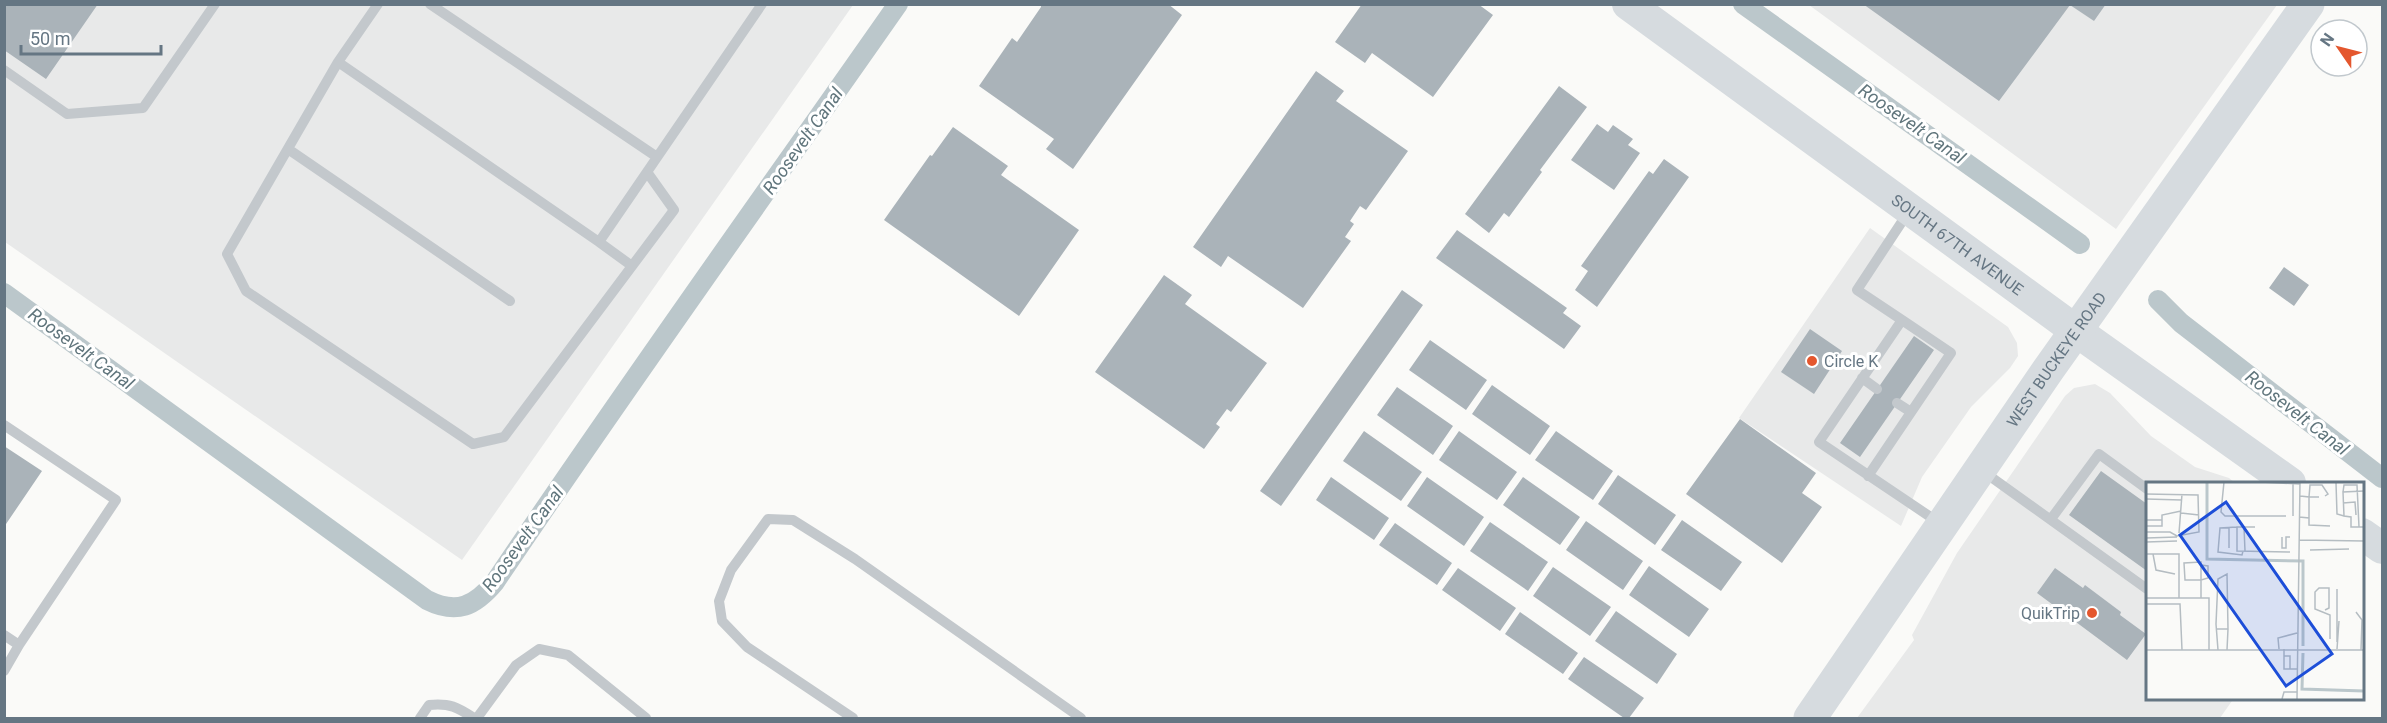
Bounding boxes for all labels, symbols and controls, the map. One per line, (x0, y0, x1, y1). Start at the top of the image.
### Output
scale bar (21, 18, 160, 56)
north arrow (2309, 18, 2369, 78)
text: 50 m (30, 28, 70, 49)
text: N (2316, 30, 2338, 50)
water label: Roosevelt Canal (1855, 79, 1970, 168)
water label: Roosevelt Canal (758, 83, 847, 198)
street label: SOUTH 67TH AVENUE (1888, 190, 2027, 299)
street label: WEST BUCKEYE ROAD (2003, 289, 2110, 431)
water label: Roosevelt Canal (25, 303, 139, 394)
place label: Circle K (1824, 352, 1879, 371)
marker: Circle K (1805, 354, 1819, 368)
water label: Roosevelt Canal (2242, 366, 2354, 460)
water label: Roosevelt Canal (477, 481, 568, 595)
inset map (2146, 482, 2363, 699)
place label: QuikTrip (2021, 604, 2080, 623)
marker: QuikTrip (2085, 606, 2099, 620)

